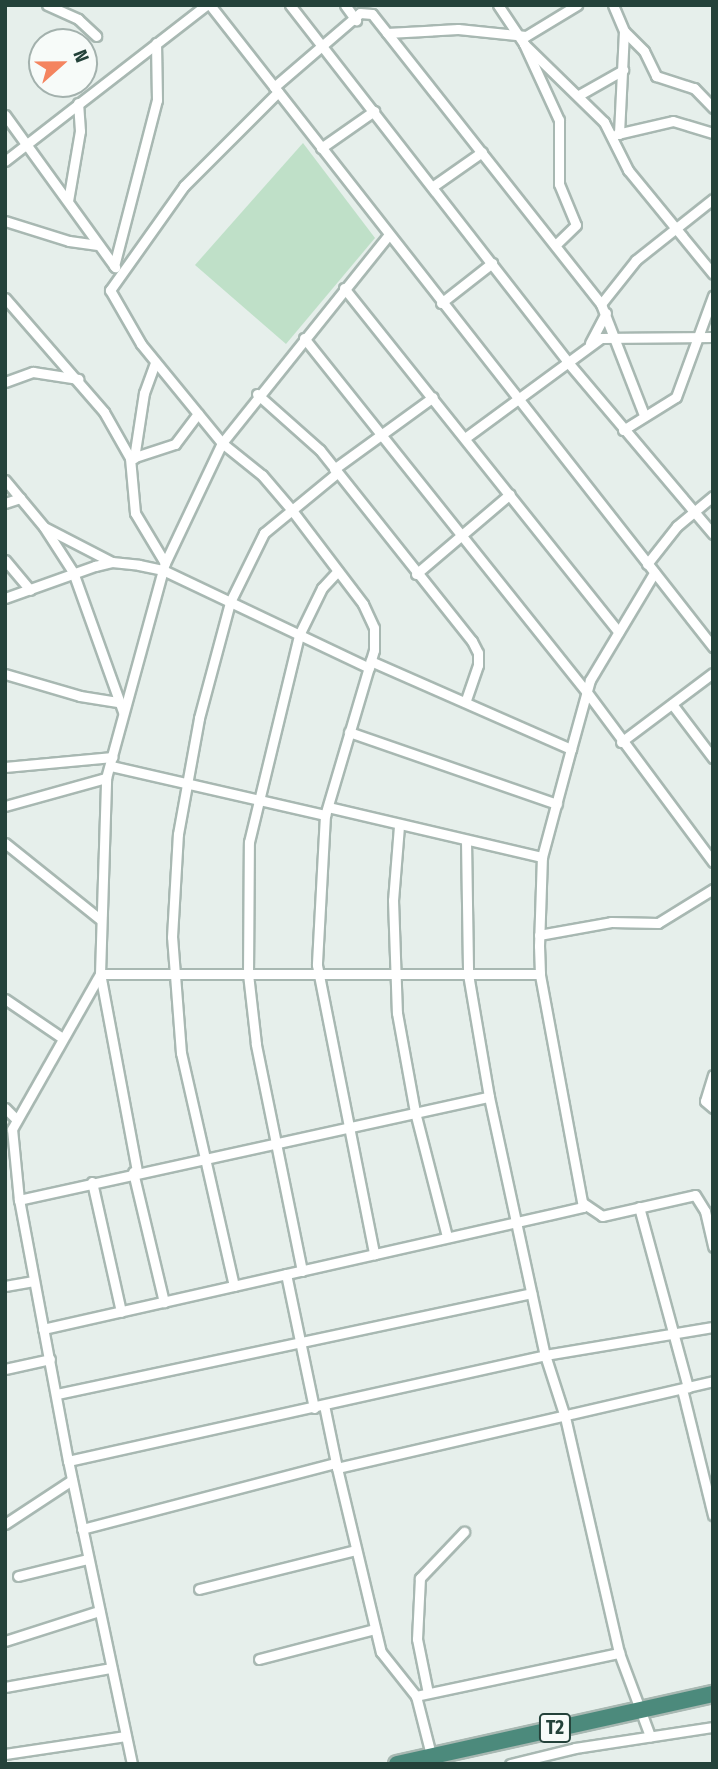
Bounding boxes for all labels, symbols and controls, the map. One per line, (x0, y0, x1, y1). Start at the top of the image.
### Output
north arrow (28, 28, 98, 98)
text: N (68, 47, 94, 65)
road number: T2 (538, 1712, 572, 1744)

